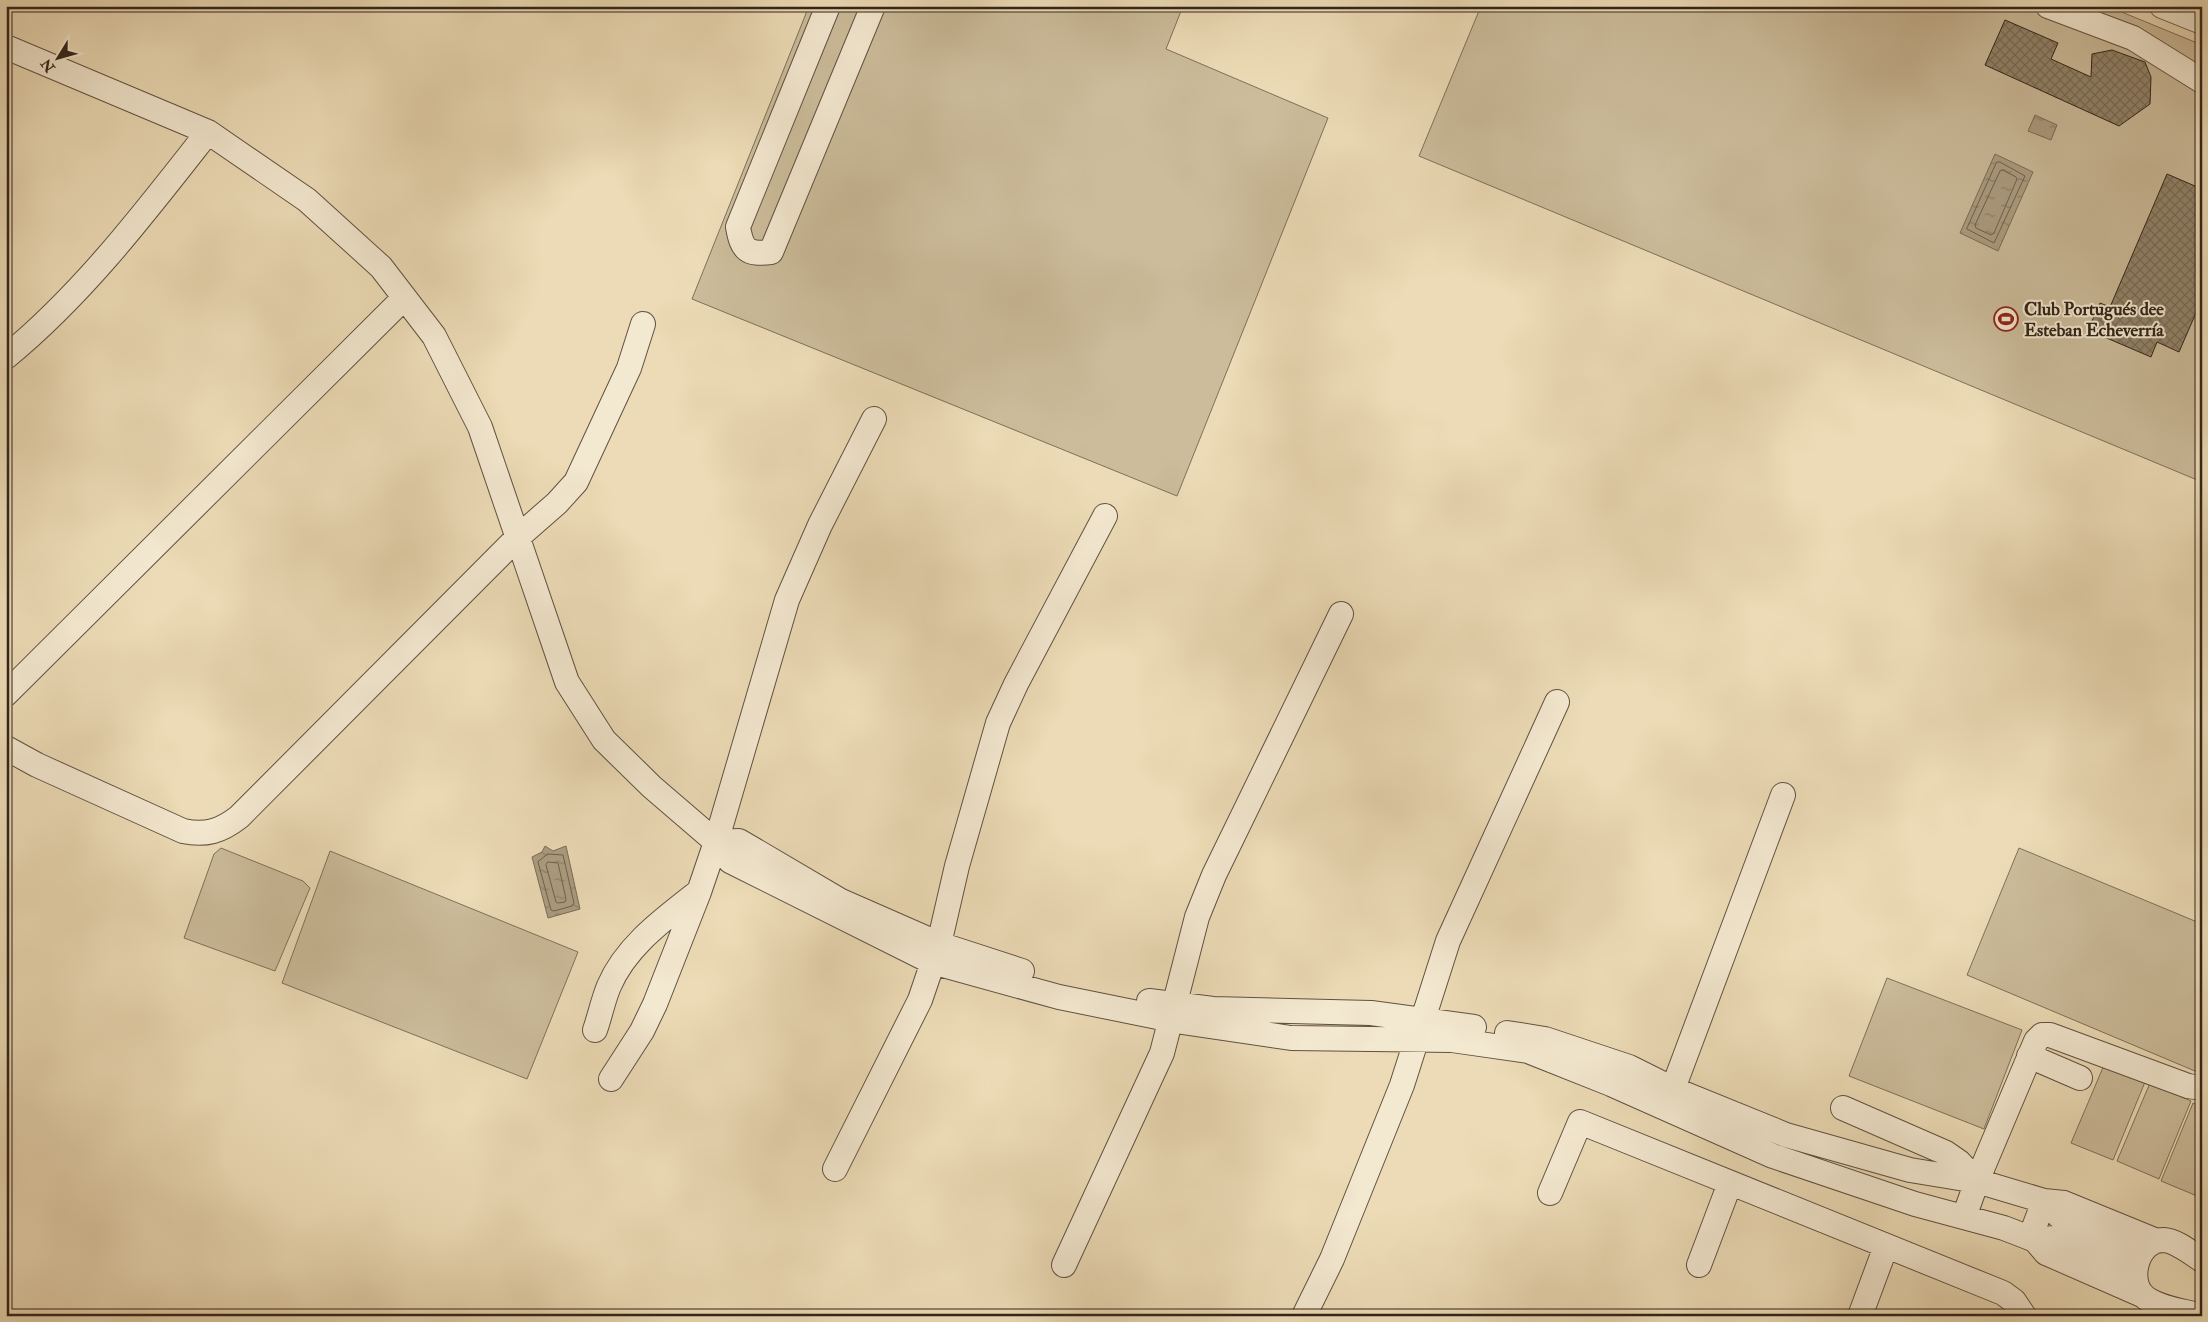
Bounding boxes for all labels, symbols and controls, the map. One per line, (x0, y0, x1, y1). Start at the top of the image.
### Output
north arrow (32, 32, 82, 82)
text: N (37, 55, 59, 76)
place label: Club Portugués dee Esteban Echeverría (2024, 298, 2164, 342)
sports icon: Club Portugués dee Esteban Echeverría (1993, 306, 2019, 332)

